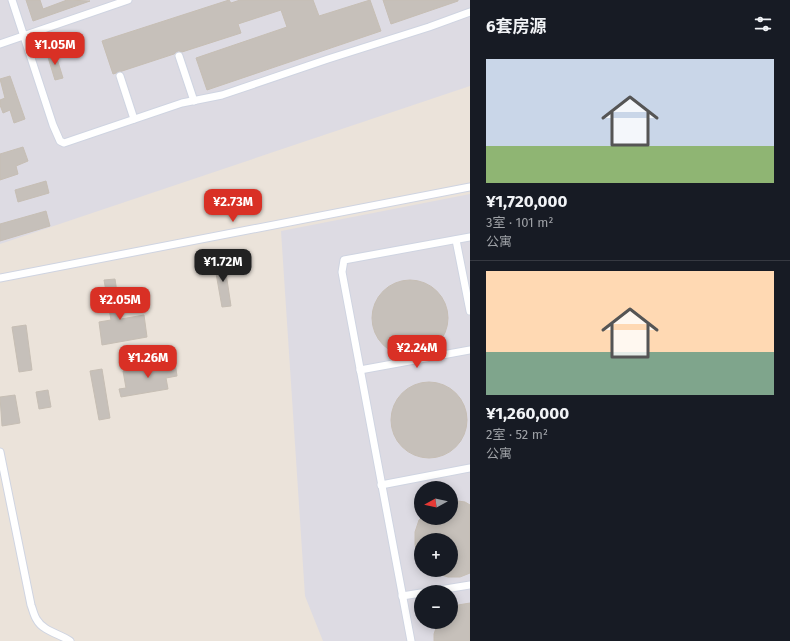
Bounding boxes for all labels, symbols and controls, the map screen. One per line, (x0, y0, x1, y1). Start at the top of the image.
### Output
icon: filters (752, 13, 774, 35)
text: 6套房源 (486, 16, 547, 37)
pin: ¥1.05M (22, 32, 88, 66)
text: ¥1.05M (35, 37, 75, 52)
icon: home (594, 85, 666, 157)
pin: ¥2.73M (200, 189, 266, 223)
text: ¥1,720,000 (486, 191, 567, 212)
text: ¥2.73M (213, 194, 253, 209)
text: 3室 · 101 m² (486, 215, 553, 230)
text: 公寓 (486, 234, 512, 249)
pin: ¥1.72M (190, 249, 256, 283)
text: ¥1.72M (203, 254, 243, 269)
pin: ¥2.05M (87, 287, 153, 321)
text: ¥2.05M (99, 292, 141, 307)
icon: home (594, 297, 666, 369)
pin: ¥2.24M (384, 335, 450, 369)
text: ¥2.24M (397, 340, 437, 355)
pin: ¥1.26M (115, 345, 181, 379)
text: ¥1.26M (128, 350, 168, 365)
text: ¥1,260,000 (486, 403, 569, 424)
text: 2室 · 52 m² (486, 427, 548, 442)
text: 公寓 (486, 446, 512, 461)
north arrow (414, 481, 458, 525)
map controls (414, 481, 458, 629)
button: + (414, 533, 458, 577)
button: − (414, 585, 458, 629)

